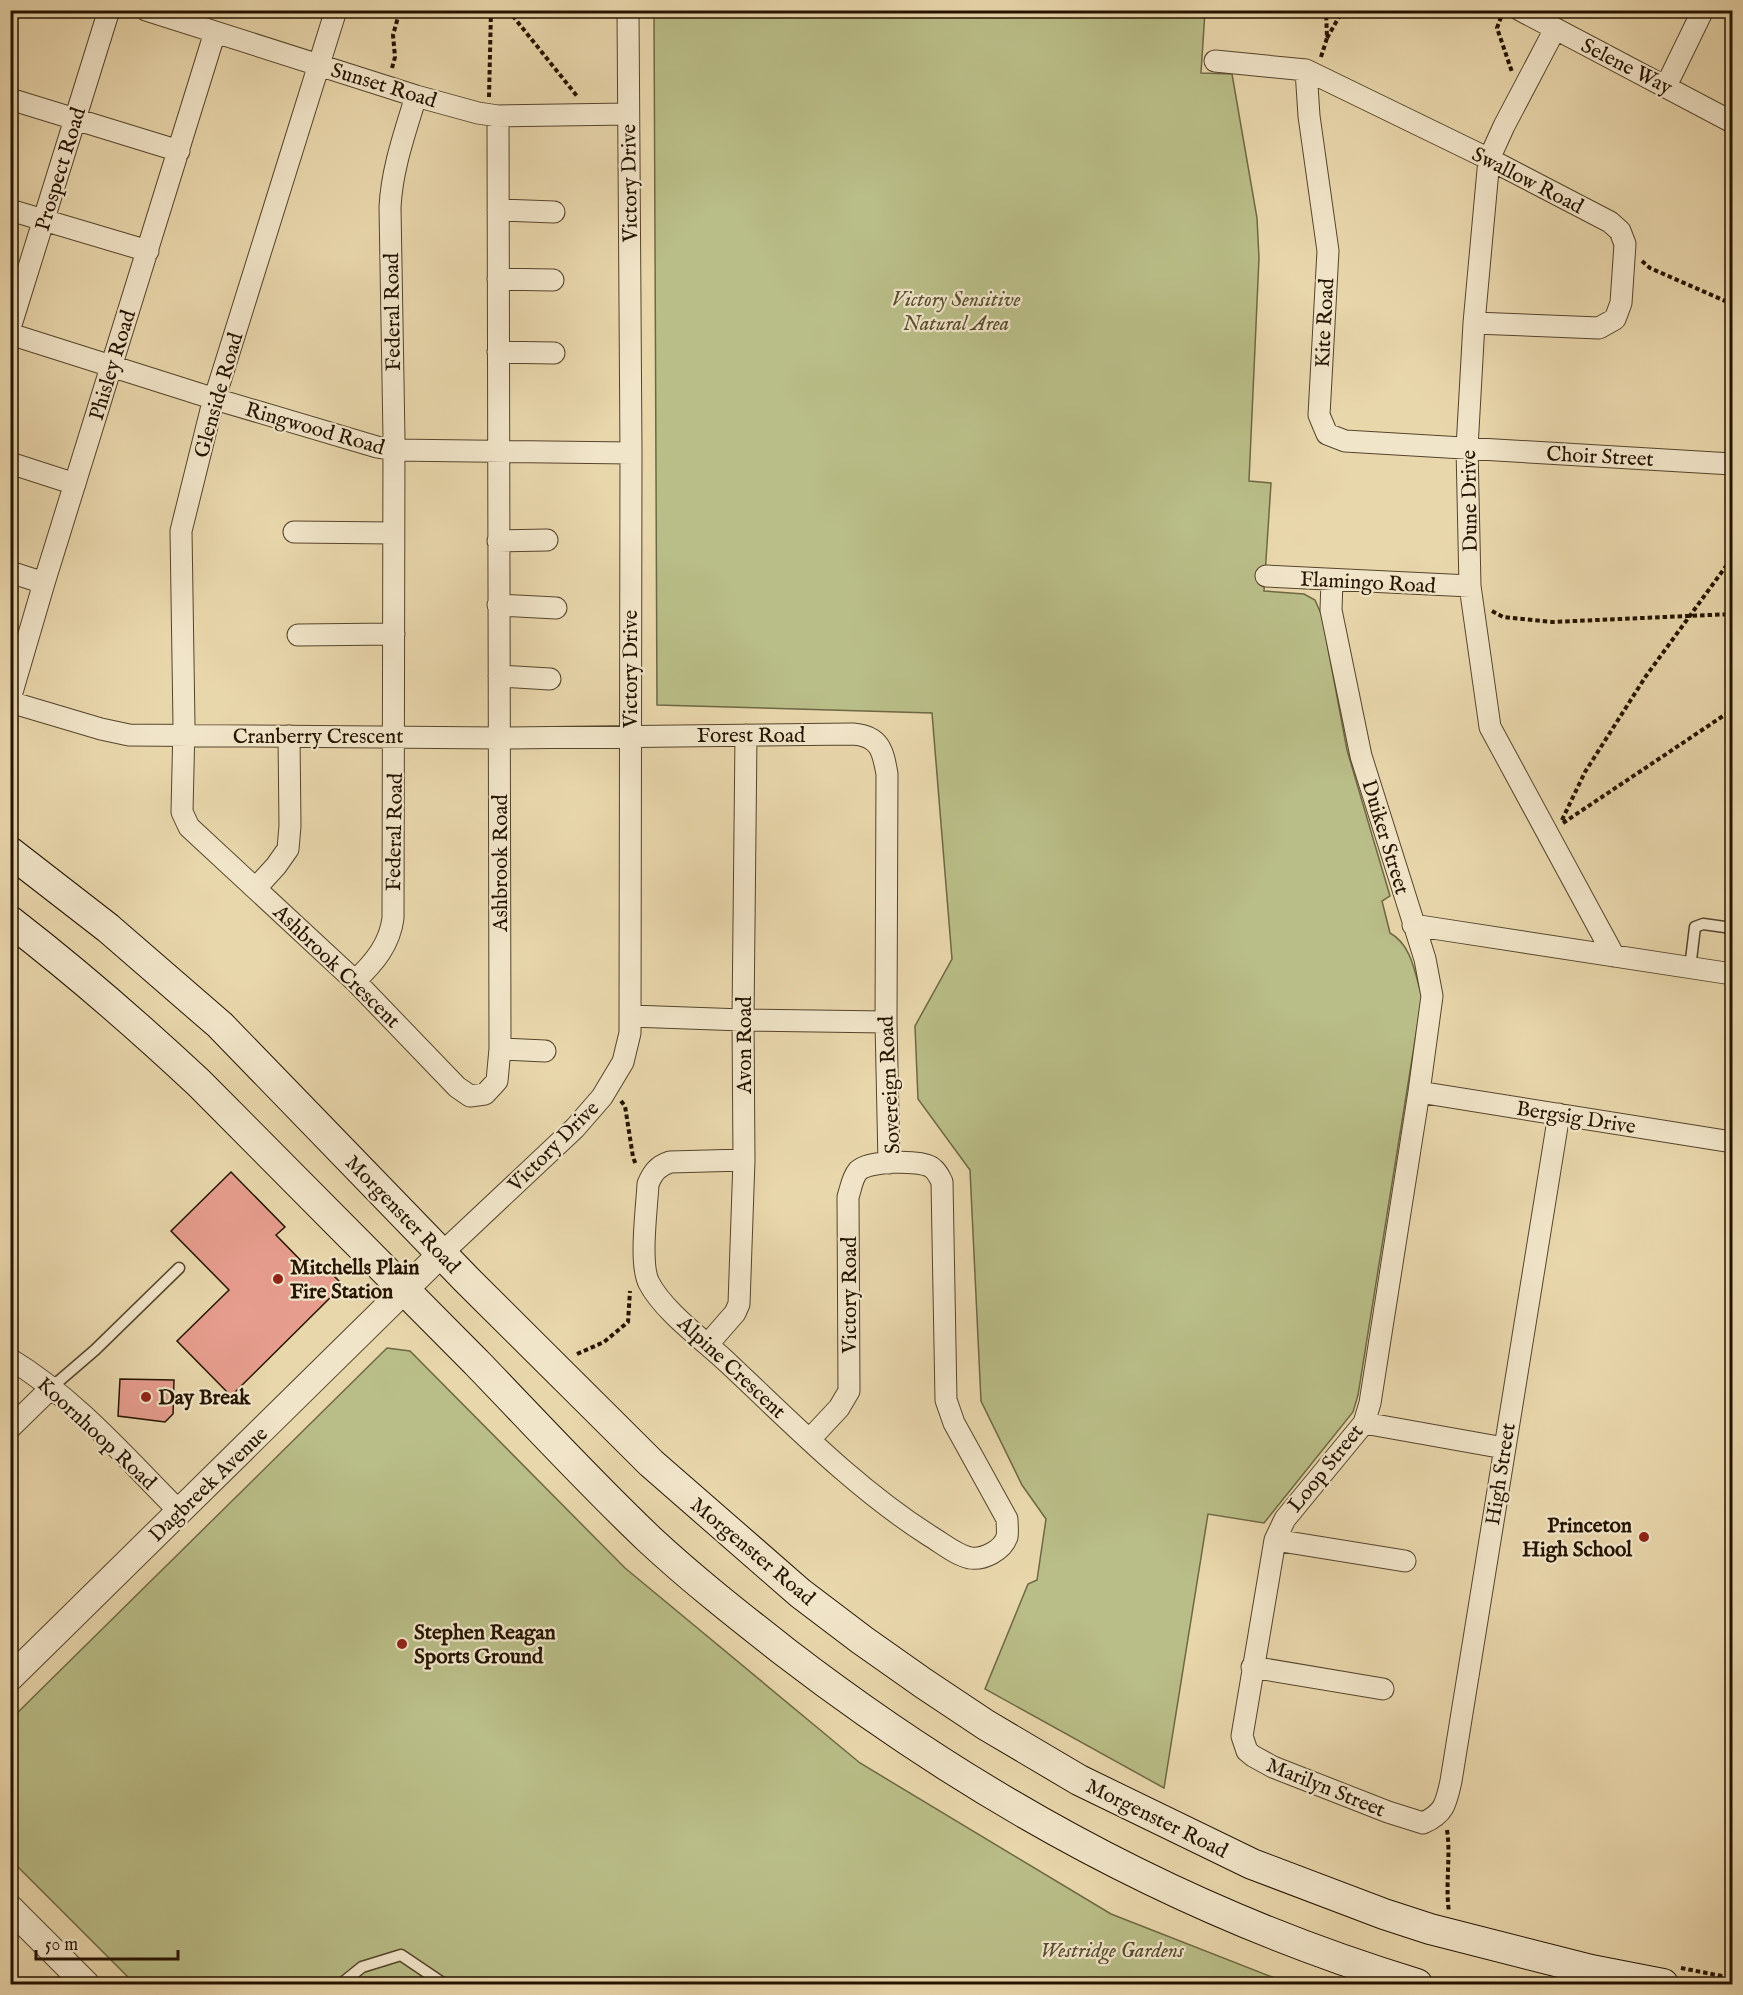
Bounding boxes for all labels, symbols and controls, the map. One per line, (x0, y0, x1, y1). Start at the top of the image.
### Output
street label: Selene Way (1576, 33, 1677, 102)
street label: Sunset Road (327, 58, 440, 116)
street label: Prospect Road (30, 104, 93, 235)
street label: Victory Drive (616, 123, 645, 243)
street label: Swallow Road (1467, 142, 1588, 221)
street label: Federal Road (379, 252, 408, 371)
street label: Kite Road (1310, 277, 1341, 369)
park label: Victory Sensitive Natural Area (891, 287, 1021, 338)
street label: Phisley Road (84, 306, 143, 424)
street label: Glenside Road (189, 329, 250, 461)
street label: Ringwood Road (242, 397, 388, 462)
street label: Choir Street (1546, 441, 1654, 474)
street label: Dune Drive (1456, 449, 1485, 552)
street label: Flamingo Road (1299, 566, 1437, 601)
street label: Victory Drive (618, 610, 645, 729)
street label: Forest Road (697, 723, 806, 750)
street label: Cranberry Crescent (233, 724, 403, 751)
street label: Federal Road (381, 772, 410, 891)
street label: Duiker Street (1354, 777, 1415, 898)
street label: Ashbrook Road (488, 793, 515, 933)
street label: Ashbrook Crescent (266, 899, 405, 1035)
street label: Avon Road (732, 996, 759, 1095)
street label: Sovereign Road (873, 1014, 908, 1155)
street label: Victory Drive (502, 1095, 606, 1199)
street label: Bergsig Drive (1514, 1096, 1638, 1141)
street label: Morgenster Road (338, 1150, 466, 1281)
street label: Victory Road (837, 1236, 864, 1354)
place label: Mitchells Plain Fire Station (290, 1255, 420, 1306)
marker: Mitchells Plain Fire Station (271, 1272, 285, 1286)
street label: Alpine Crescent (670, 1310, 791, 1425)
street label: Koornhoop Road (31, 1372, 162, 1497)
place label: Day Break (158, 1385, 251, 1412)
marker: Day Break (139, 1390, 153, 1404)
street label: Loop Street (1282, 1419, 1370, 1519)
street label: Dagbreek Avenue (144, 1421, 275, 1549)
street label: High Street (1480, 1421, 1523, 1527)
street label: Morgenster Road (684, 1492, 821, 1613)
place label: Princeton High School (1522, 1513, 1633, 1564)
marker: Princeton High School (1637, 1530, 1651, 1544)
place label: Stephen Reagan Sports Ground (414, 1620, 556, 1671)
marker: Stephen Reagan Sports Ground (395, 1637, 409, 1651)
street label: Marilyn Street (1262, 1752, 1389, 1824)
street label: Morgenster Road (1081, 1773, 1233, 1866)
scale bar (36, 1923, 178, 1961)
text: 50 m (45, 1934, 78, 1957)
park label: Westridge Gardens (1040, 1938, 1185, 1965)

